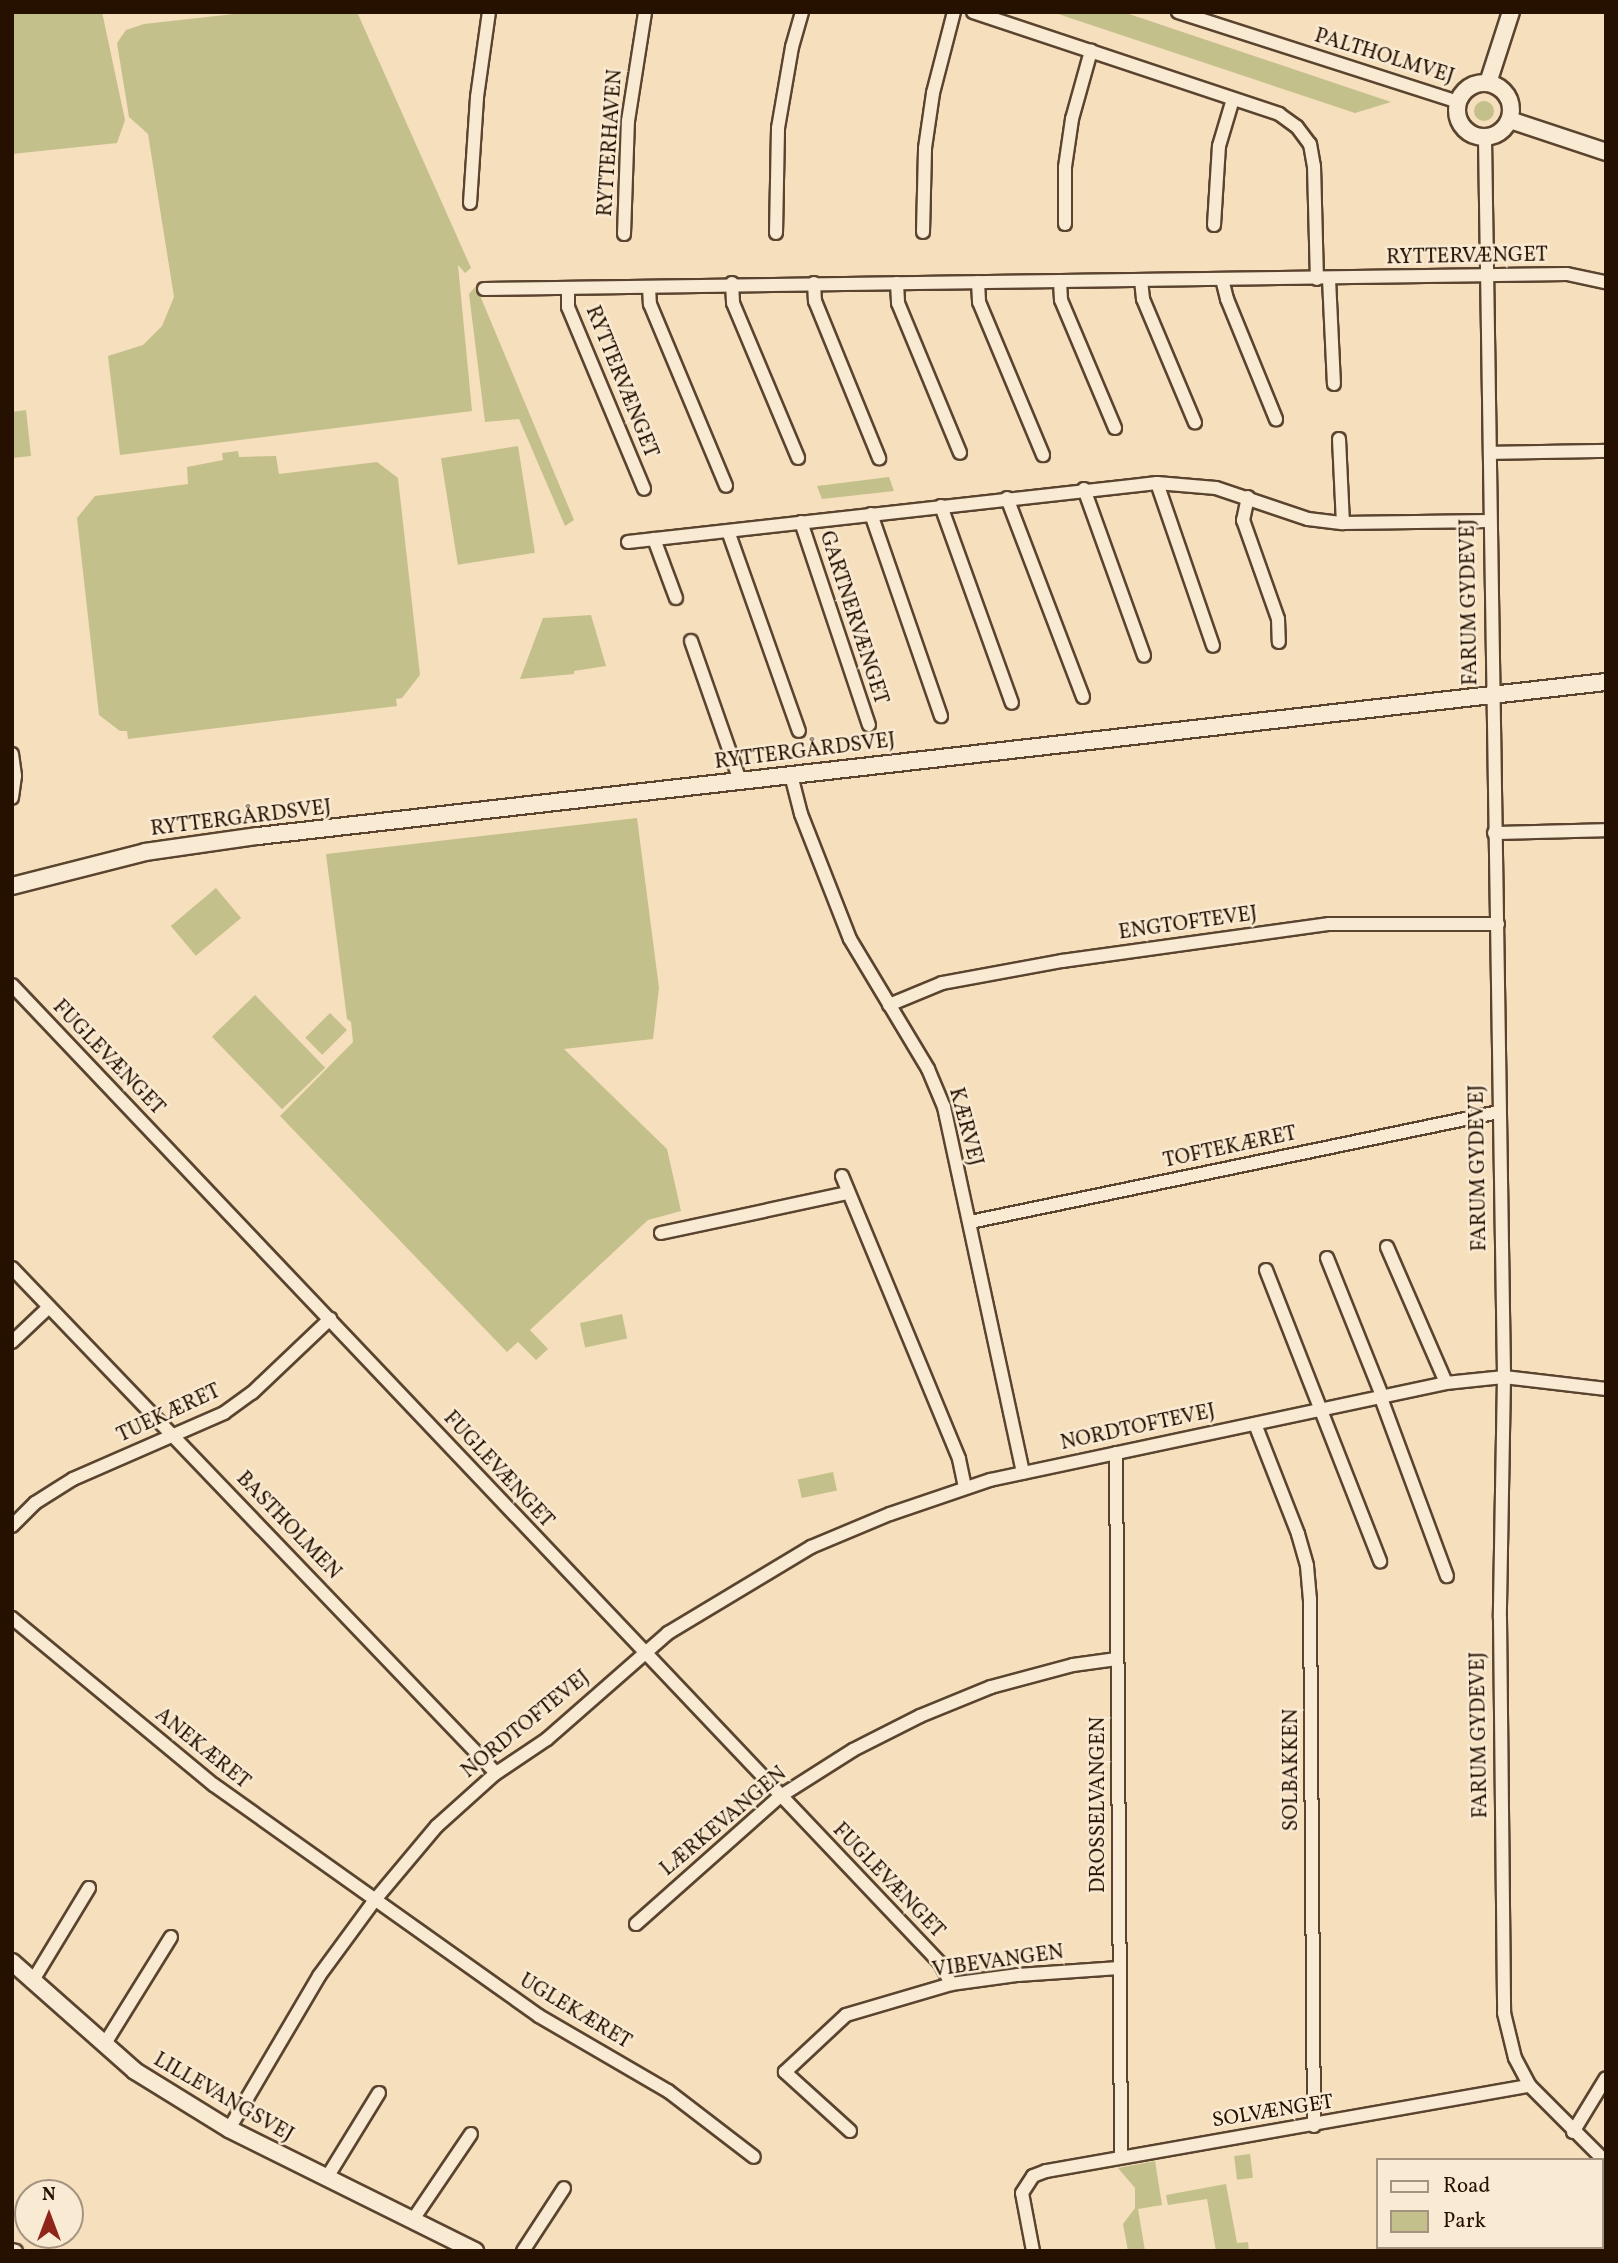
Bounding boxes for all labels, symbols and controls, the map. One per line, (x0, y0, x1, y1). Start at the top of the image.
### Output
street label: PALTHOLMVEJ (1311, 24, 1457, 90)
street label: RYTTERHAVEN (593, 68, 629, 218)
street label: RYTTERVÆNGET (1386, 243, 1548, 271)
street label: RYTTERVÆNGET (579, 302, 663, 462)
street label: FARUM GYDEVEJ (1456, 518, 1484, 686)
street label: GARTNERVÆNGET (813, 528, 893, 708)
street label: RYTTERGÅRDSVEJ (713, 728, 897, 776)
street label: RYTTERGÅRDSVEJ (149, 795, 333, 843)
street label: ENGTOFTEVEJ (1117, 902, 1259, 946)
street label: FUGLEVÆNGET (47, 995, 169, 1121)
street label: FARUM GYDEVEJ (1465, 1084, 1493, 1252)
street label: KÆRVEJ (942, 1085, 988, 1169)
street label: TOFTEKÆRET (1161, 1122, 1299, 1174)
street label: TUEKÆRET (113, 1379, 225, 1449)
street label: NORDTOFTEVEJ (1058, 1399, 1218, 1457)
street label: FUGLEVÆNGET (437, 1406, 559, 1534)
street label: BASTHOLMEN (230, 1467, 346, 1585)
street label: FARUM GYDEVEJ (1466, 1651, 1494, 1819)
street label: NORDTOFTEVEJ (457, 1666, 595, 1784)
street label: ANEKÆRET (149, 1703, 255, 1795)
street label: SOLBAKKEN (1279, 1709, 1305, 1831)
street label: DROSSELVANGEN (1086, 1717, 1112, 1893)
street label: LÆRKEVANGEN (656, 1762, 792, 1882)
street label: FUGLEVÆNGET (827, 1818, 949, 1944)
street label: VIBEVANGEN (931, 1940, 1065, 1984)
street label: UGLEKÆRET (514, 1969, 636, 2055)
street label: LILLEVANGSVEJ (149, 2048, 297, 2148)
street label: SOLVÆNGET (1211, 2090, 1335, 2134)
legend (1376, 2158, 1604, 2249)
text: Road (1443, 2172, 1490, 2201)
north arrow (14, 2179, 84, 2249)
text: N (42, 2182, 56, 2208)
text: Park (1443, 2207, 1486, 2236)

